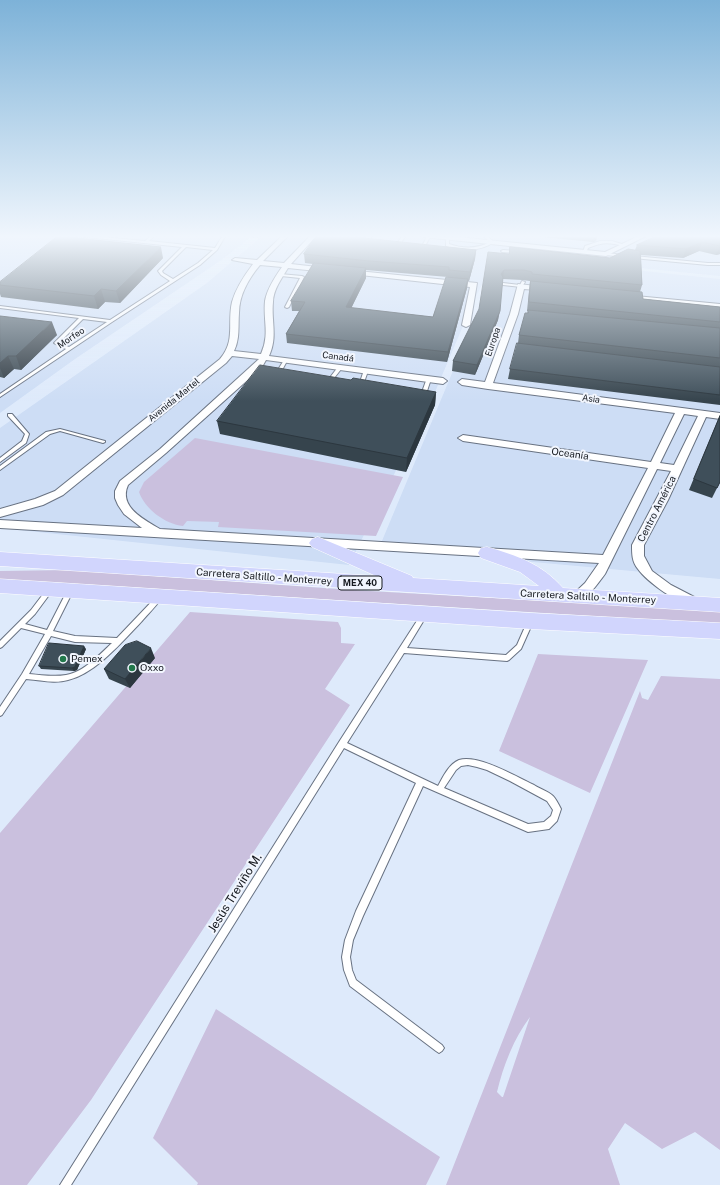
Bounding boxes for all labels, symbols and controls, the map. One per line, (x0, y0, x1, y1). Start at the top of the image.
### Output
street label: Morfeo (55, 325, 87, 351)
street label: Europa (483, 326, 503, 358)
street label: Canadá (322, 350, 354, 364)
street label: Avenida Martel (146, 376, 202, 424)
street label: Asia (581, 392, 601, 406)
street label: Oceanía (551, 445, 589, 463)
street label: Centro América (635, 474, 679, 544)
street label: Carretera Saltillo - Monterrey (196, 566, 332, 588)
road number: MEX 40 (338, 576, 382, 590)
street label: Carretera Saltillo - Monterrey (520, 587, 656, 607)
place label: Pemex (71, 653, 103, 665)
marker: Pemex (58, 654, 68, 664)
place label: Oxxo (140, 662, 164, 674)
marker: Oxxo (127, 663, 137, 673)
street label: Jesús Treviño M. (205, 851, 265, 935)

